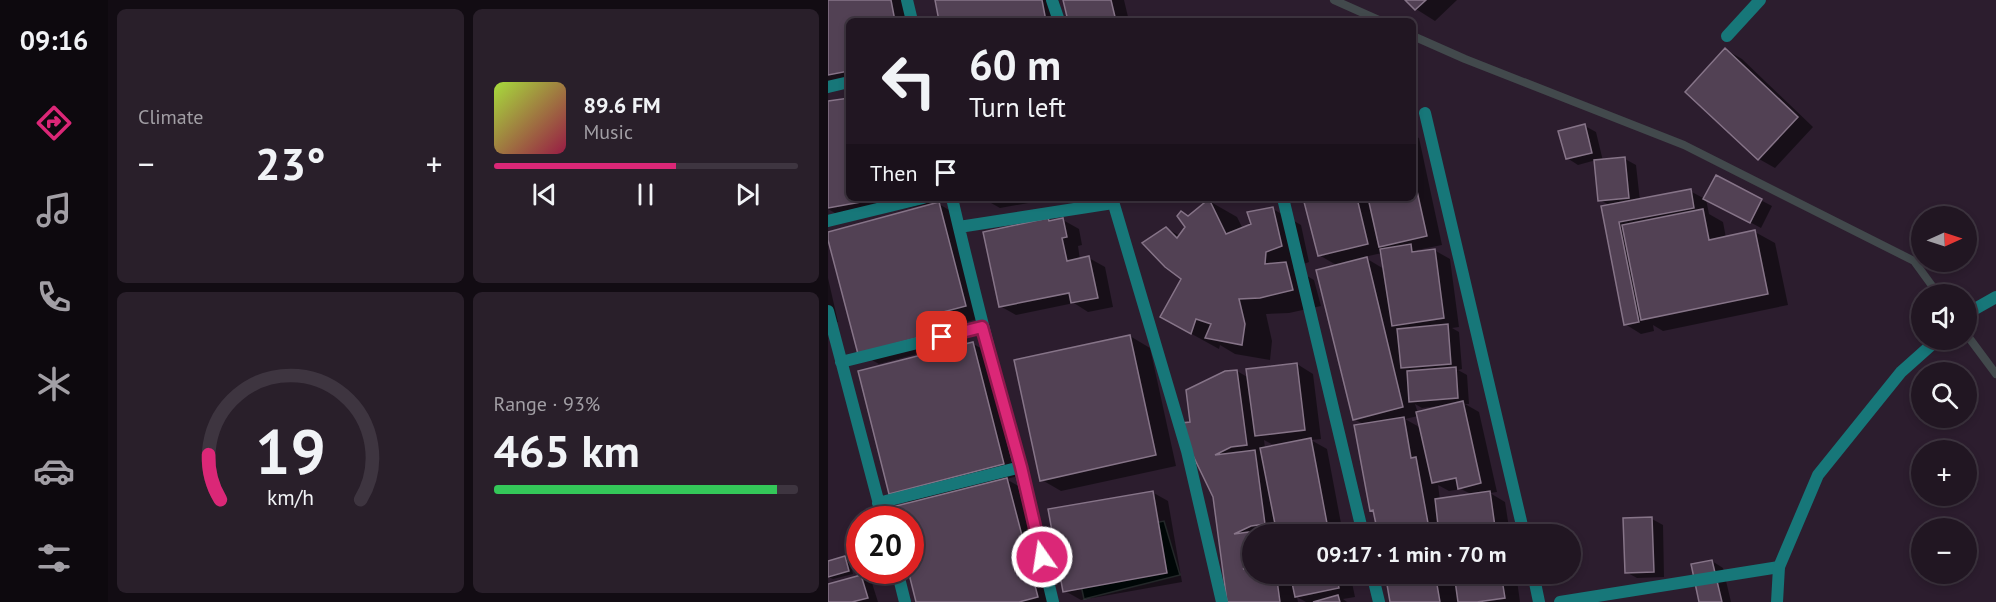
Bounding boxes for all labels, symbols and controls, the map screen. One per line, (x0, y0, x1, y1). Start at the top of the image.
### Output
text: 09:16 (20, 23, 88, 57)
text: 60 m (969, 37, 1061, 92)
icon: left (870, 42, 948, 120)
text: Turn left (969, 90, 1066, 124)
text: 89.6 FM (584, 91, 661, 119)
icon: directions (33, 102, 75, 144)
text: Climate (138, 104, 204, 130)
text: Music (584, 119, 633, 145)
text: 23° (255, 134, 326, 192)
text: − (138, 142, 155, 185)
text: + (426, 142, 442, 185)
icon: arrive (929, 156, 962, 189)
text: Then (870, 159, 917, 187)
icon: previous (528, 178, 561, 211)
icon: pause (629, 178, 662, 211)
icon: next (731, 178, 764, 211)
icon: music (33, 189, 75, 231)
north arrow (1911, 206, 1977, 272)
map controls (1911, 206, 1977, 584)
icon: phone (33, 276, 75, 318)
button: sound (1911, 284, 1977, 350)
pin (916, 311, 967, 362)
icon: arrive (925, 320, 958, 353)
button: search (1911, 362, 1977, 428)
icon: climate (33, 363, 75, 405)
text: Range · 93% (494, 391, 600, 417)
text: 19 (255, 410, 326, 491)
text: 465 km (494, 421, 640, 479)
button: + (1911, 440, 1977, 506)
icon: car (33, 450, 75, 492)
text: km/h (267, 483, 314, 511)
speed limit sign: 20 (846, 506, 924, 584)
button: − (1911, 518, 1977, 584)
position arrow (1010, 525, 1074, 589)
icon: filters (33, 537, 75, 579)
text: 09:17 · 1 min · 70 m (1317, 540, 1506, 568)

